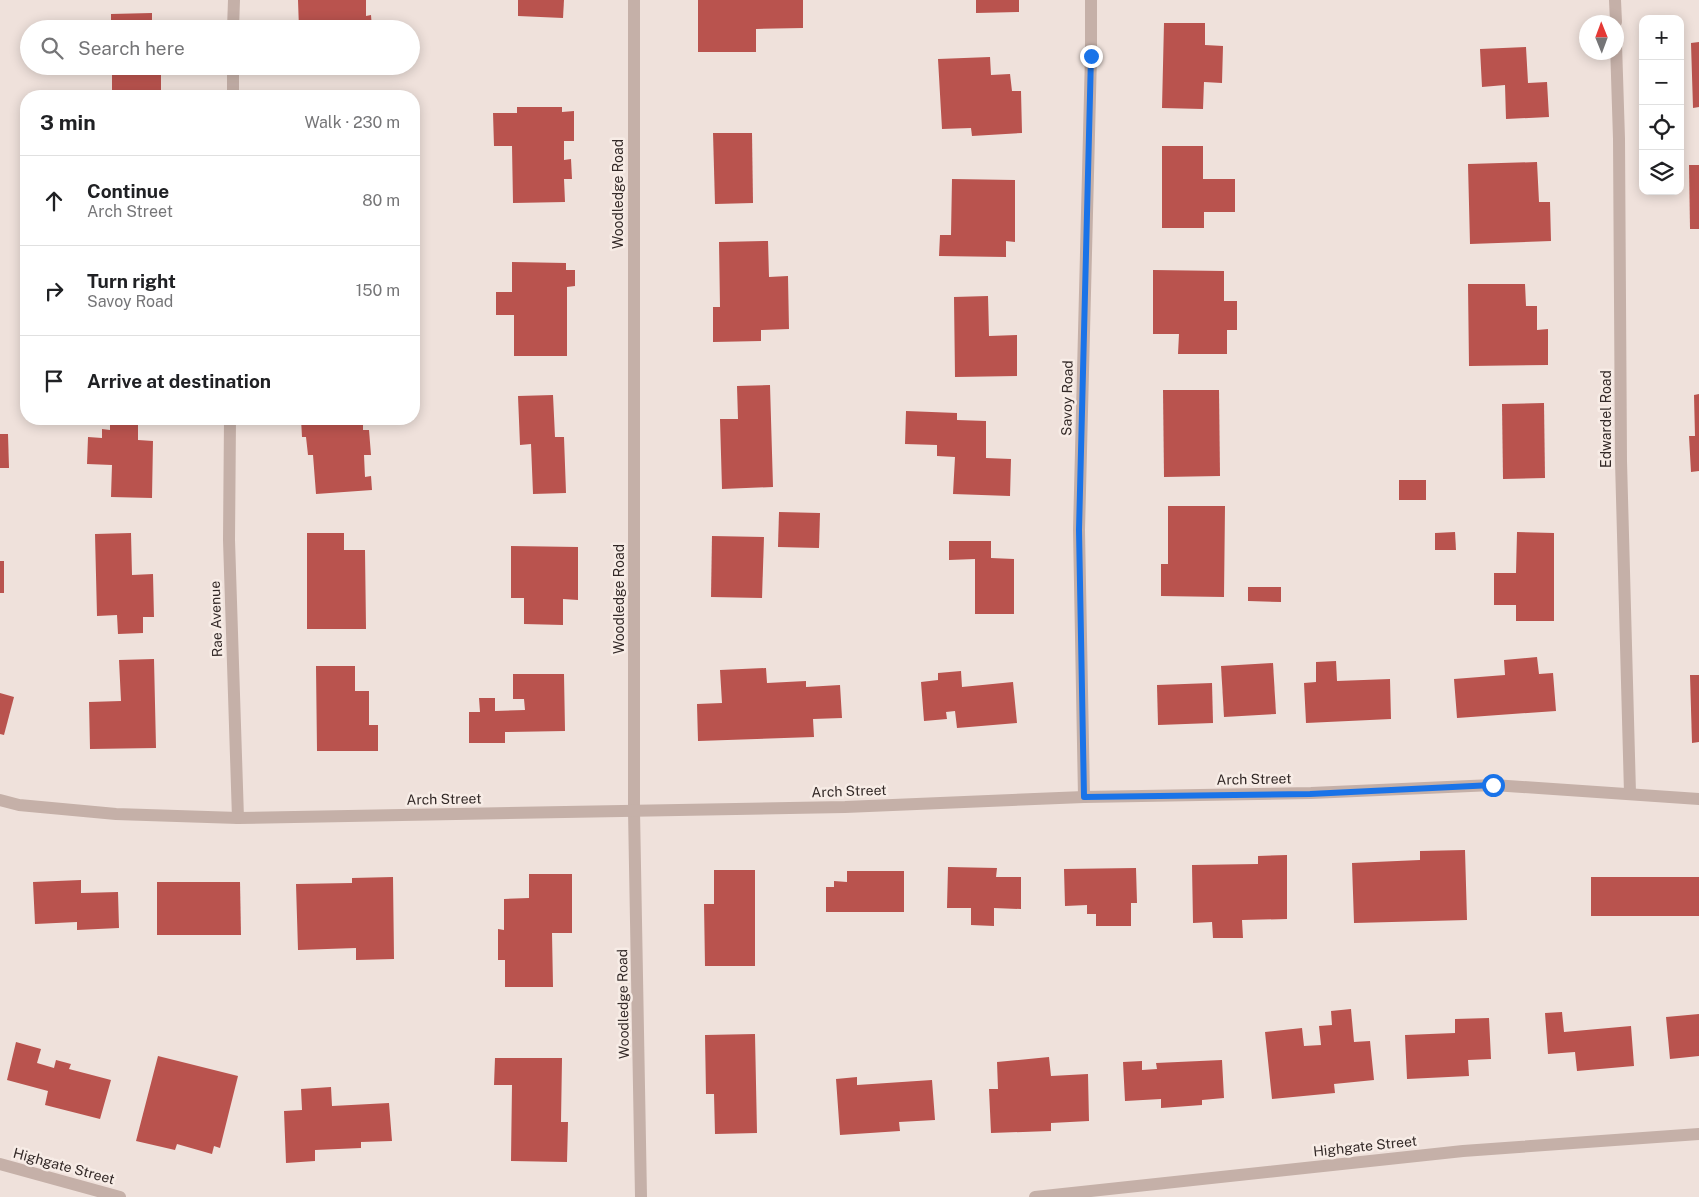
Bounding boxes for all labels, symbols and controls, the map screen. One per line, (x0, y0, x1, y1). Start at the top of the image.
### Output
north arrow (1579, 15, 1624, 60)
map controls (1639, 15, 1684, 195)
button: + (1639, 15, 1684, 60)
search box (20, 20, 420, 75)
icon: search (38, 34, 66, 62)
text: Search here (78, 37, 185, 59)
route end (1080, 45, 1103, 68)
button: − (1639, 60, 1684, 105)
button: locate (1639, 105, 1684, 150)
text: 3 min (40, 110, 96, 135)
text: Walk · 230 m (304, 113, 400, 132)
street label: Woodledge Road (610, 139, 626, 249)
button: layers (1639, 150, 1684, 195)
text: Continue (87, 180, 169, 202)
icon: ahead (40, 187, 68, 215)
text: 80 m (362, 191, 400, 210)
text: Arch Street (87, 202, 173, 221)
text: Turn right (87, 270, 176, 292)
icon: right (40, 277, 68, 305)
text: 150 m (356, 281, 400, 300)
text: Savoy Road (87, 292, 173, 311)
street label: Savoy Road (1058, 360, 1076, 436)
icon: arrive (40, 367, 68, 395)
text: Arrive at destination (87, 370, 271, 392)
street label: Edwardel Road (1598, 370, 1614, 468)
street label: Woodledge Road (611, 544, 627, 654)
street label: Rae Avenue (207, 580, 225, 657)
street label: Arch Street (1216, 770, 1292, 788)
route start (1482, 774, 1505, 797)
street label: Arch Street (811, 782, 887, 800)
street label: Arch Street (406, 790, 482, 808)
street label: Woodledge Road (614, 949, 632, 1059)
street label: Highgate Street (1312, 1133, 1418, 1159)
street label: Highgate Street (12, 1145, 116, 1187)

